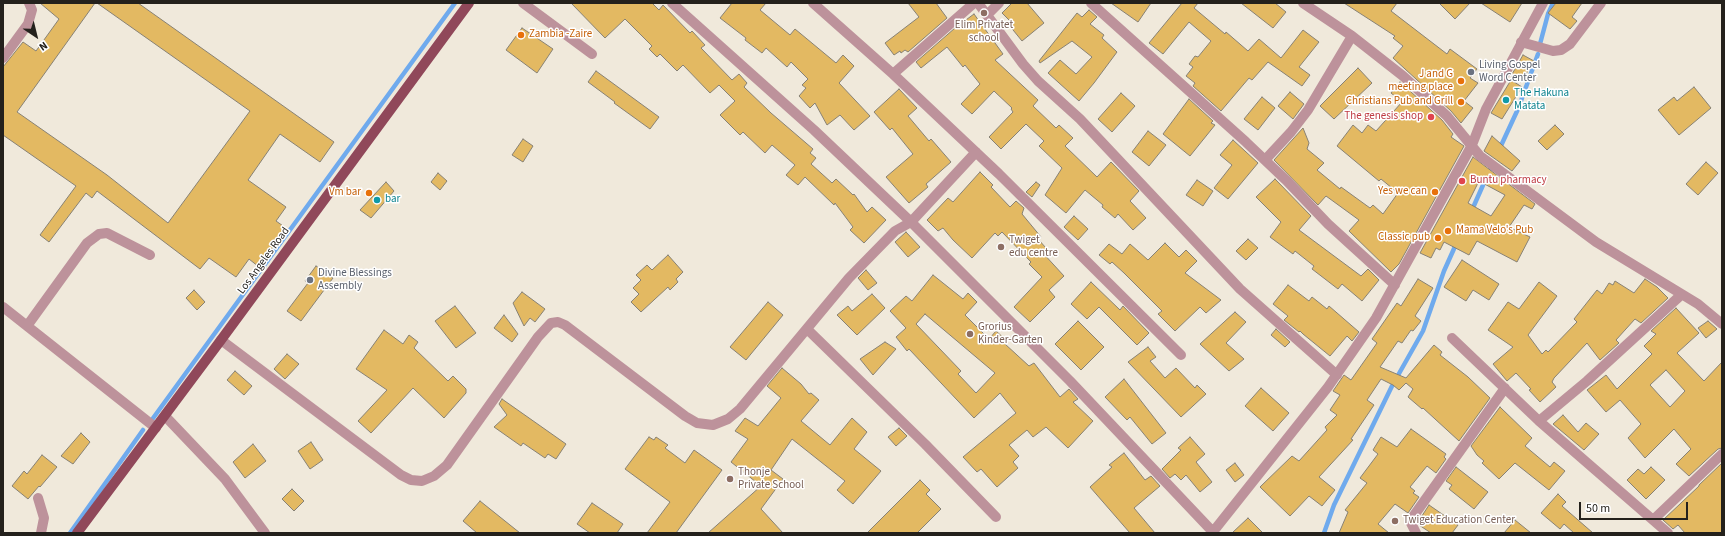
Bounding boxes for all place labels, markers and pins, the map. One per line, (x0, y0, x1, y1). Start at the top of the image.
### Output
marker: Elim Privatet school (979, 8, 989, 18)
place label: Elim Privatet school (955, 19, 1013, 45)
place label: Zambia -Zaire (529, 28, 592, 42)
marker: Zambia -Zaire (516, 30, 526, 40)
place label: Living Gospel Word Center (1479, 59, 1540, 85)
marker: Living Gospel Word Center (1466, 67, 1476, 77)
place label: J and G meeting place (1388, 68, 1453, 94)
marker: J and G meeting place (1456, 76, 1466, 86)
place label: The Hakuna Matata (1514, 87, 1569, 113)
place label: Christians Pub and Grill (1346, 95, 1453, 109)
marker: The Hakuna Matata (1501, 95, 1511, 105)
marker: Christians Pub and Grill (1456, 97, 1466, 107)
place label: The genesis shop (1344, 110, 1423, 124)
marker: The genesis shop (1426, 112, 1436, 122)
place label: Buntu pharmacy (1470, 174, 1547, 188)
marker: Buntu pharmacy (1457, 176, 1467, 186)
place label: Yes we can (1378, 185, 1427, 199)
place label: Vm bar (329, 186, 361, 200)
marker: Yes we can (1430, 187, 1440, 197)
marker: Vm bar (364, 188, 374, 198)
place label: bar (385, 193, 400, 207)
marker: bar (372, 195, 382, 205)
place label: Mama Velo's Pub (1456, 224, 1533, 238)
marker: Mama Velo's Pub (1443, 226, 1453, 236)
place label: Classic pub (1378, 231, 1430, 245)
marker: Classic pub (1433, 233, 1443, 243)
place label: Twiget edu centre (1009, 234, 1058, 260)
marker: Twiget edu centre (996, 242, 1006, 252)
place label: Divine Blessings Assembly (318, 267, 392, 293)
marker: Divine Blessings Assembly (305, 275, 315, 285)
place label: Grorius Kinder-Garten (978, 321, 1043, 347)
marker: Grorius Kinder-Garten (965, 329, 975, 339)
place label: Thonje Private School (738, 466, 804, 492)
marker: Thonje Private School (725, 474, 735, 484)
place label: Twiget Education Center (1403, 514, 1515, 528)
marker: Twiget Education Center (1390, 516, 1400, 526)

